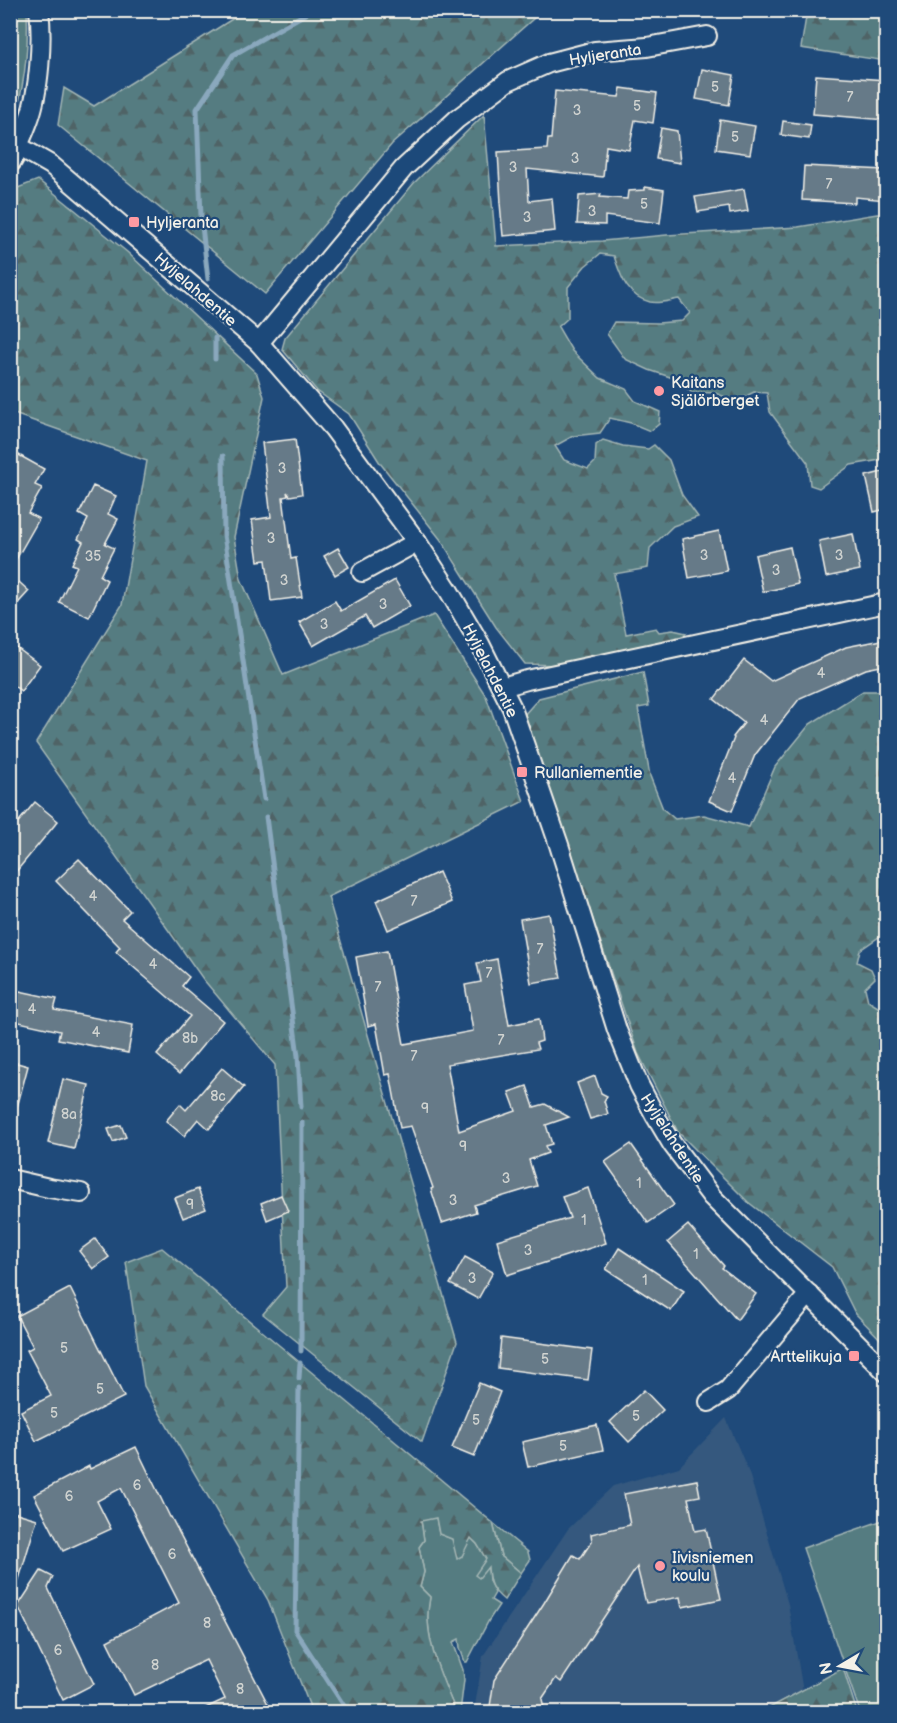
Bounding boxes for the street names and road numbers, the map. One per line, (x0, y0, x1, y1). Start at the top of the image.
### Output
street label: Hyljeranta (568, 40, 643, 71)
street label: Hyljelahdentie (150, 249, 240, 331)
street label: Hyljelahdentie (458, 620, 522, 721)
street label: Hyljelahdentie (636, 1090, 708, 1188)

